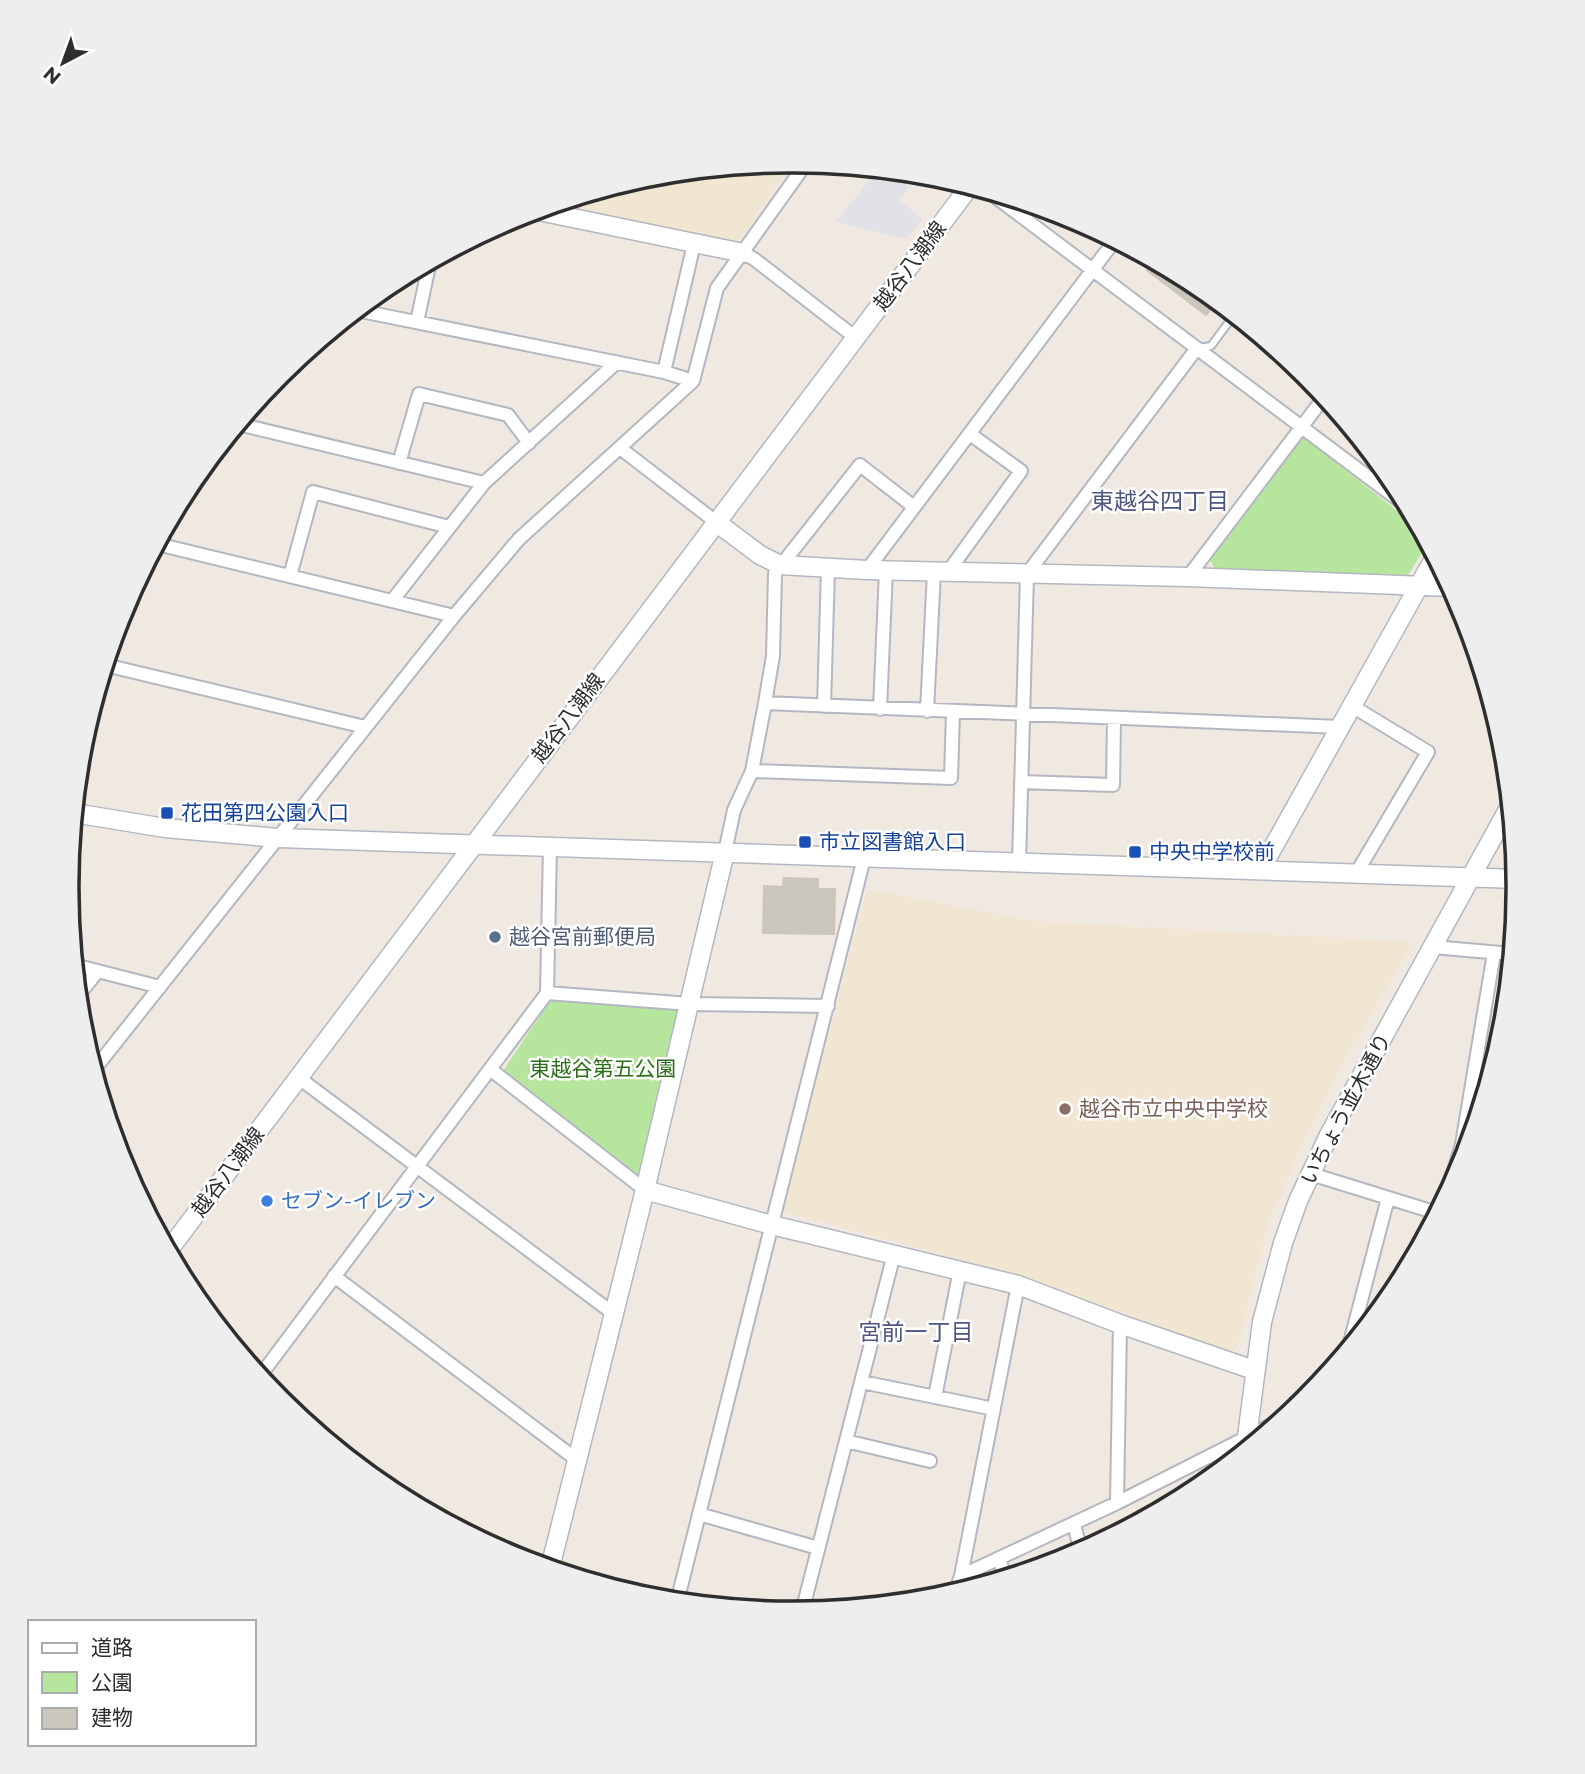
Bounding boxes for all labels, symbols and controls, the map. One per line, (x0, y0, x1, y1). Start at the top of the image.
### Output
north arrow (28, 28, 98, 98)
text: N (39, 62, 66, 89)
street label: 越谷八潮線 (868, 216, 951, 315)
district label: 東越谷四丁目 (1091, 487, 1229, 515)
street label: 越谷八潮線 (526, 668, 609, 767)
place label: 花田第四公園入口 (181, 800, 349, 825)
marker: 花田第四公園入口 (159, 805, 175, 821)
place label: 市立図書館入口 (819, 829, 966, 854)
marker: 市立図書館入口 (797, 834, 813, 850)
place label: 中央中学校前 (1149, 839, 1275, 864)
marker: 中央中学校前 (1127, 844, 1143, 860)
place label: 越谷宮前郵便局 (509, 924, 656, 949)
marker: 越谷宮前郵便局 (487, 929, 503, 945)
street label: いちょう並木通り (1295, 1029, 1396, 1189)
park label: 東越谷第五公園 (530, 1056, 677, 1081)
place label: 越谷市立中央中学校 (1079, 1096, 1268, 1121)
marker: 越谷市立中央中学校 (1057, 1101, 1073, 1117)
street label: 越谷八潮線 (186, 1122, 269, 1221)
place label: セブン-イレブン (281, 1188, 436, 1213)
marker: セブン-イレブン (259, 1193, 275, 1209)
district label: 宮前一丁目 (859, 1318, 974, 1346)
legend (28, 1620, 256, 1746)
text: 道路 (91, 1635, 133, 1660)
text: 公園 (91, 1670, 133, 1695)
text: 建物 (91, 1705, 133, 1730)

